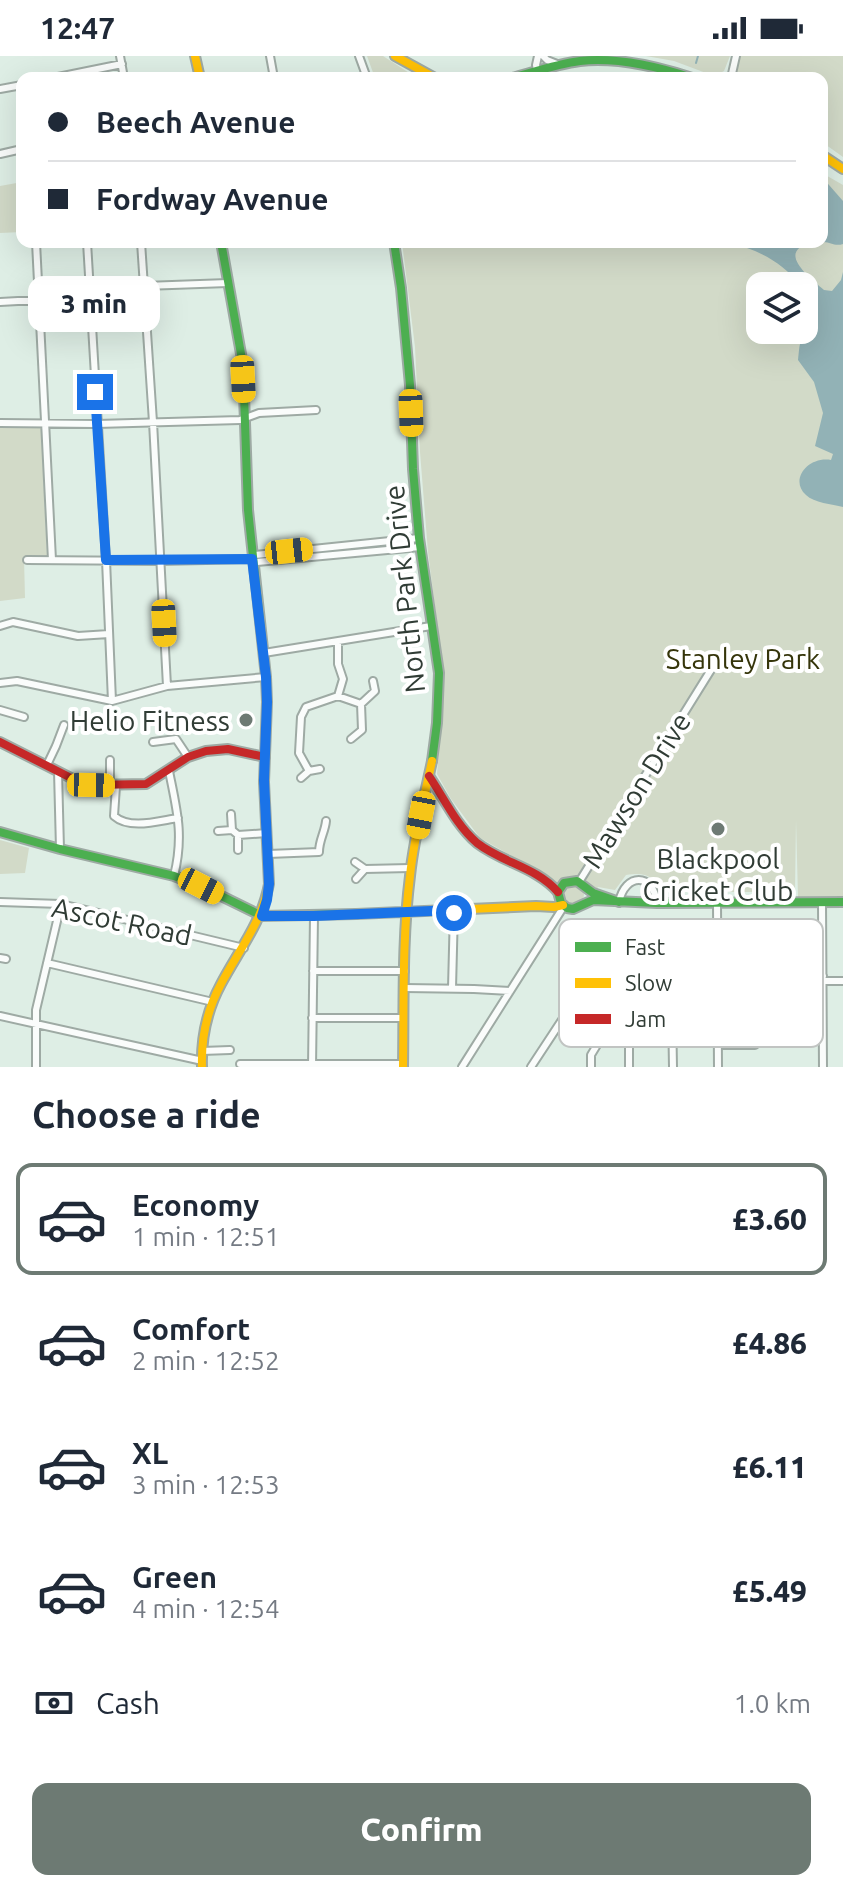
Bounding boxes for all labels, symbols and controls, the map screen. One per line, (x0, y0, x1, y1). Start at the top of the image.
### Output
text: 12:47 (40, 11, 115, 45)
text: Beech Avenue (96, 105, 295, 139)
text: Fordway Avenue (96, 182, 329, 216)
map controls (746, 272, 818, 344)
button: layers (746, 272, 818, 344)
callout: 3 min (29, 276, 161, 332)
text: 3 min (61, 289, 127, 318)
car (230, 354, 256, 404)
route end (77, 374, 113, 410)
car (398, 389, 424, 437)
street label: North Park Drive (378, 484, 430, 694)
car (264, 537, 314, 565)
car (151, 598, 177, 648)
park label: Stanley Park (666, 643, 820, 674)
place label: Helio Fitness (70, 705, 230, 736)
street label: Mawson Drive (576, 706, 696, 874)
marker: Helio Fitness (237, 711, 255, 729)
car (67, 773, 115, 797)
car (405, 789, 437, 841)
marker: Blackpool Cricket Club (709, 820, 727, 838)
place label: Blackpool Cricket Club (642, 843, 794, 906)
car (174, 864, 228, 908)
street label: Ascot Road (49, 891, 195, 951)
route start (436, 895, 472, 931)
legend (559, 919, 823, 1047)
text: Fast (625, 934, 666, 959)
text: Slow (625, 970, 672, 995)
text: Jam (625, 1006, 666, 1031)
text: Choose a ride (32, 1094, 261, 1135)
icon: car (36, 1183, 108, 1255)
text: Economy (132, 1188, 259, 1222)
text: £3.60 (732, 1202, 807, 1236)
text: 1 min · 12:51 (132, 1222, 280, 1251)
icon: car (36, 1307, 108, 1379)
text: Comfort (132, 1312, 250, 1346)
text: £4.86 (732, 1326, 807, 1360)
text: 2 min · 12:52 (132, 1346, 280, 1375)
icon: car (36, 1431, 108, 1503)
text: XL (132, 1436, 168, 1470)
text: £6.11 (732, 1450, 807, 1484)
text: 3 min · 12:53 (132, 1470, 280, 1499)
icon: car (36, 1555, 108, 1627)
text: Green (132, 1560, 217, 1594)
text: £5.49 (732, 1574, 807, 1608)
text: 4 min · 12:54 (132, 1594, 280, 1623)
icon: cash (32, 1681, 76, 1725)
text: Cash (96, 1686, 160, 1720)
text: 1.0 km (734, 1689, 811, 1718)
button: Confirm (32, 1783, 811, 1875)

